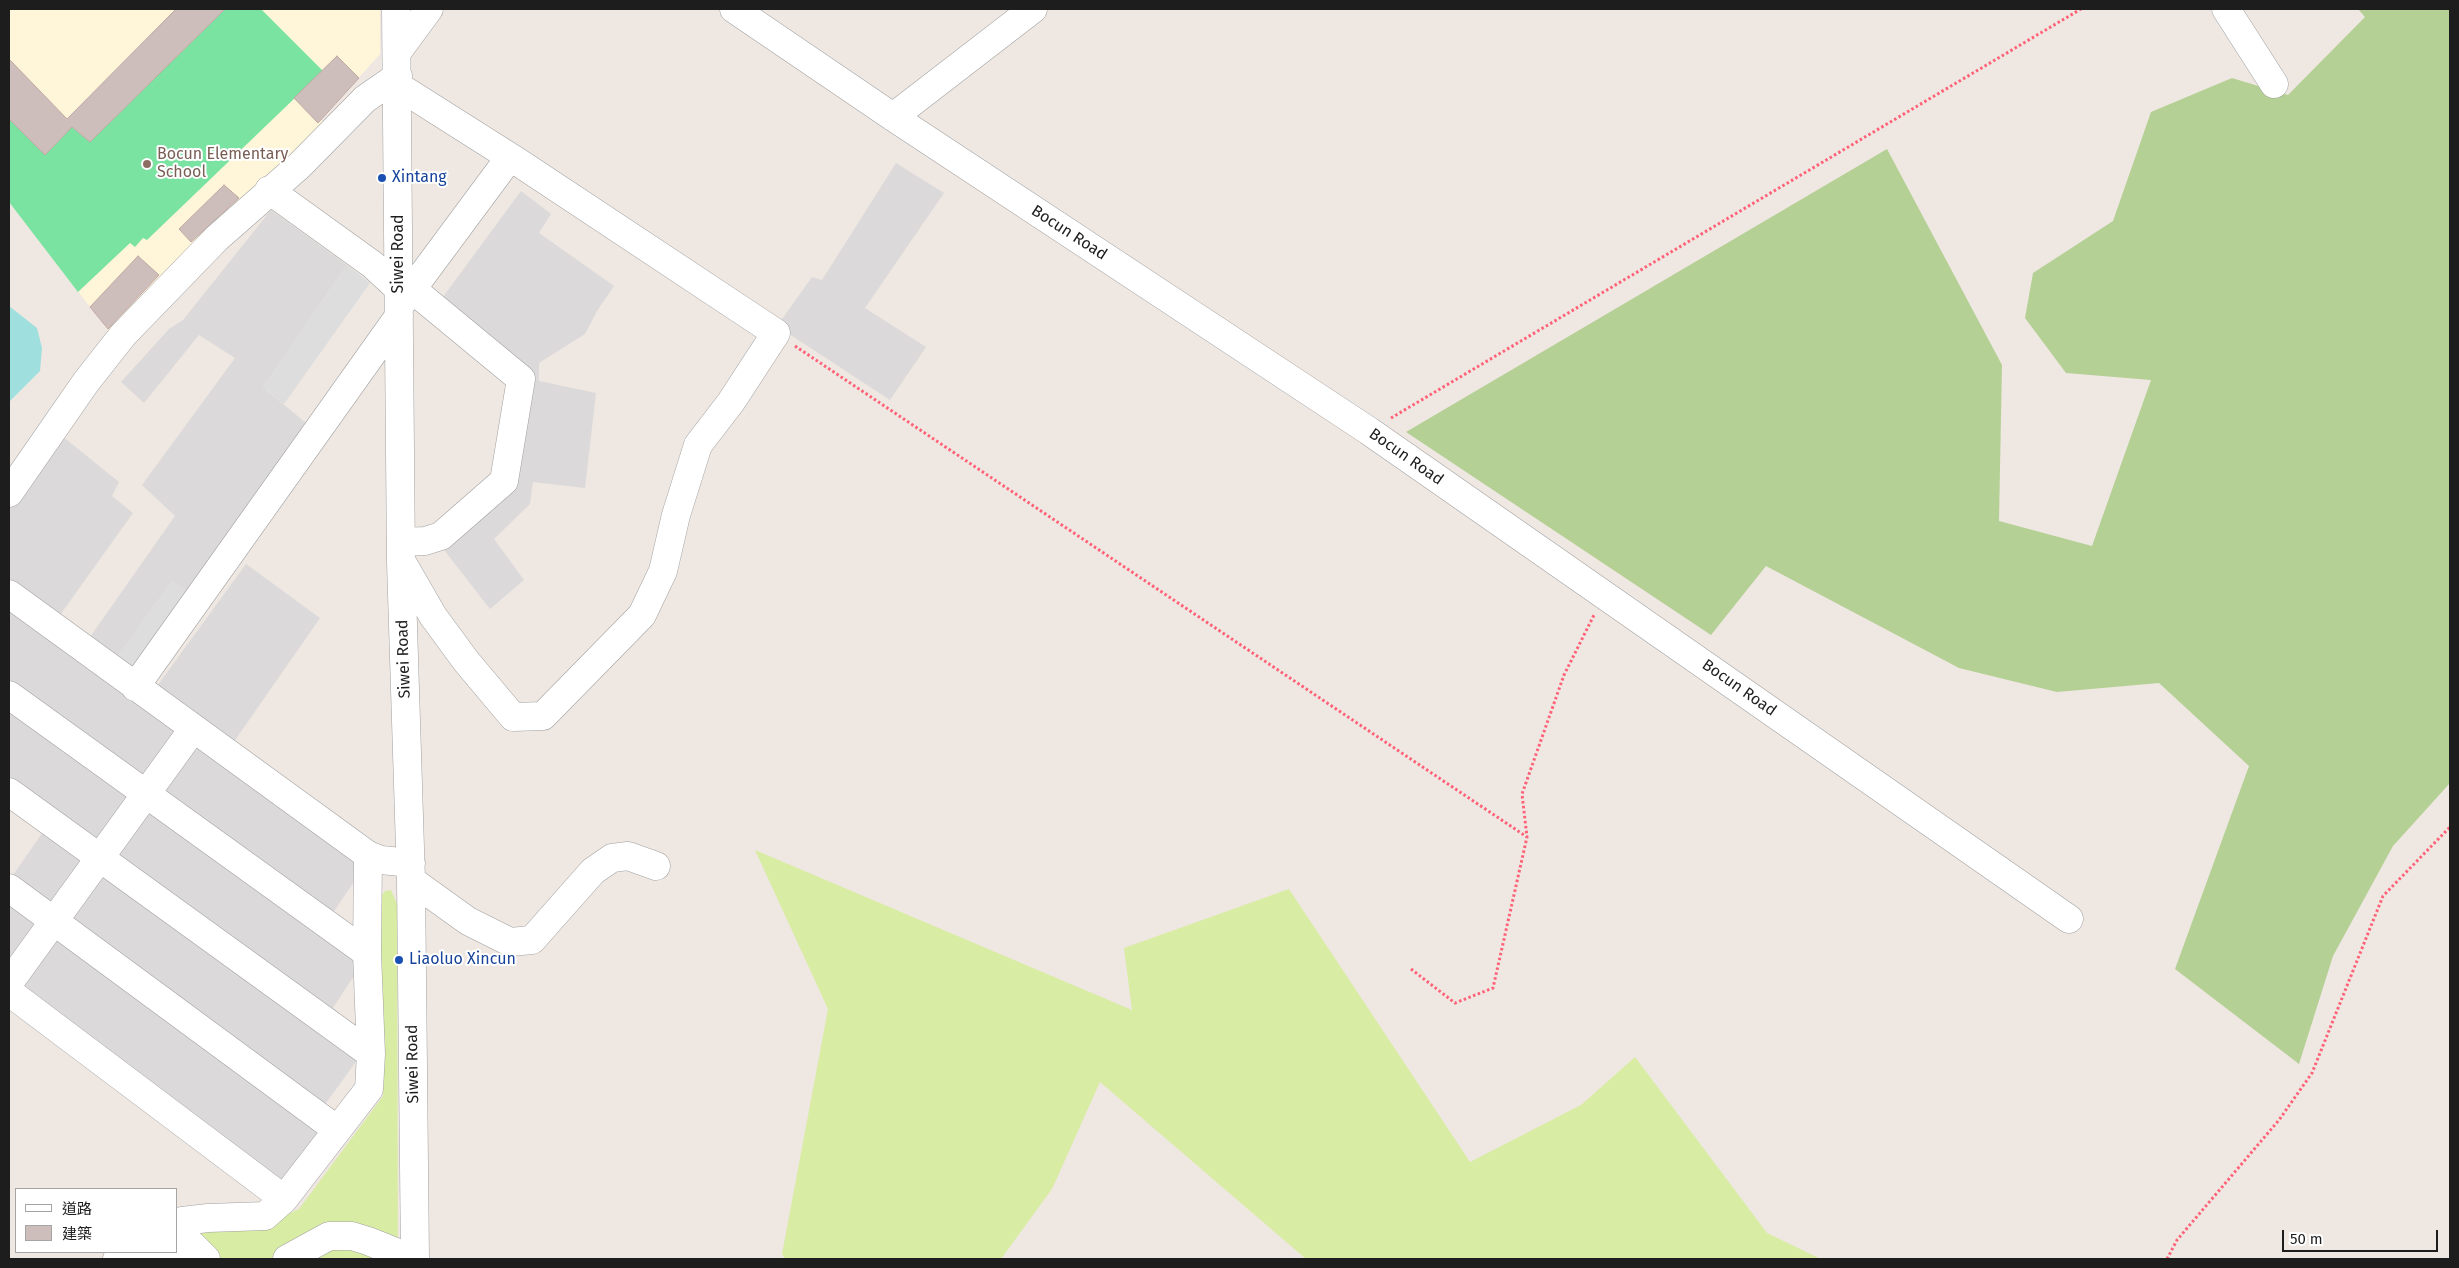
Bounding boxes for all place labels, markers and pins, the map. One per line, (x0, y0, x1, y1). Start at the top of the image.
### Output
place label: Bocun Elementary School (157, 145, 288, 183)
marker: Bocun Elementary School (141, 158, 153, 170)
place label: Xintang (392, 168, 447, 188)
marker: Xintang (376, 172, 388, 184)
place label: Liaoluo Xincun (409, 950, 516, 970)
marker: Liaoluo Xincun (393, 954, 405, 966)

